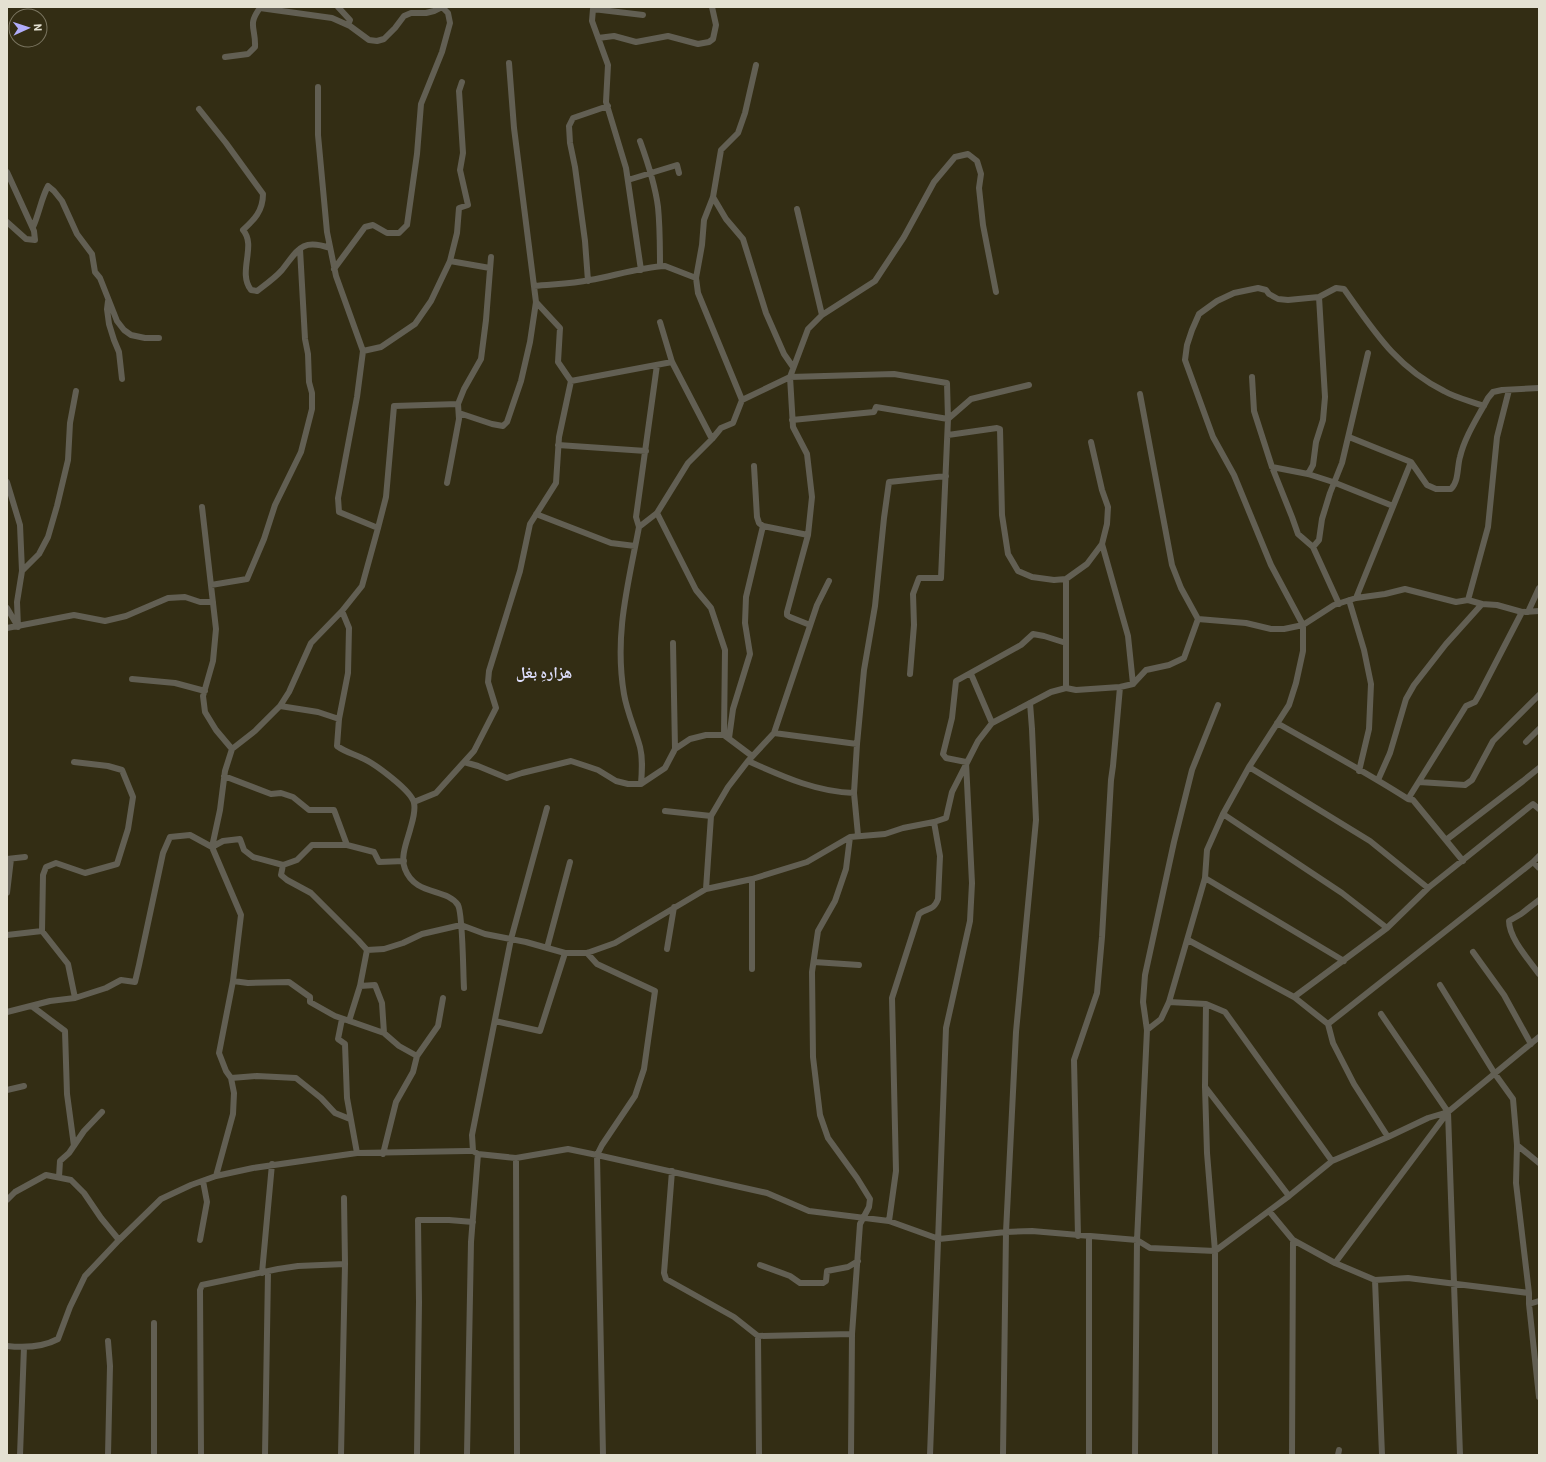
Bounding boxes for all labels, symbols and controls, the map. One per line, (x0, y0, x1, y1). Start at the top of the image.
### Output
north arrow (8, 8, 48, 48)
text: N (32, 23, 45, 31)
district label: هزارهِ بغل (516, 662, 572, 682)

